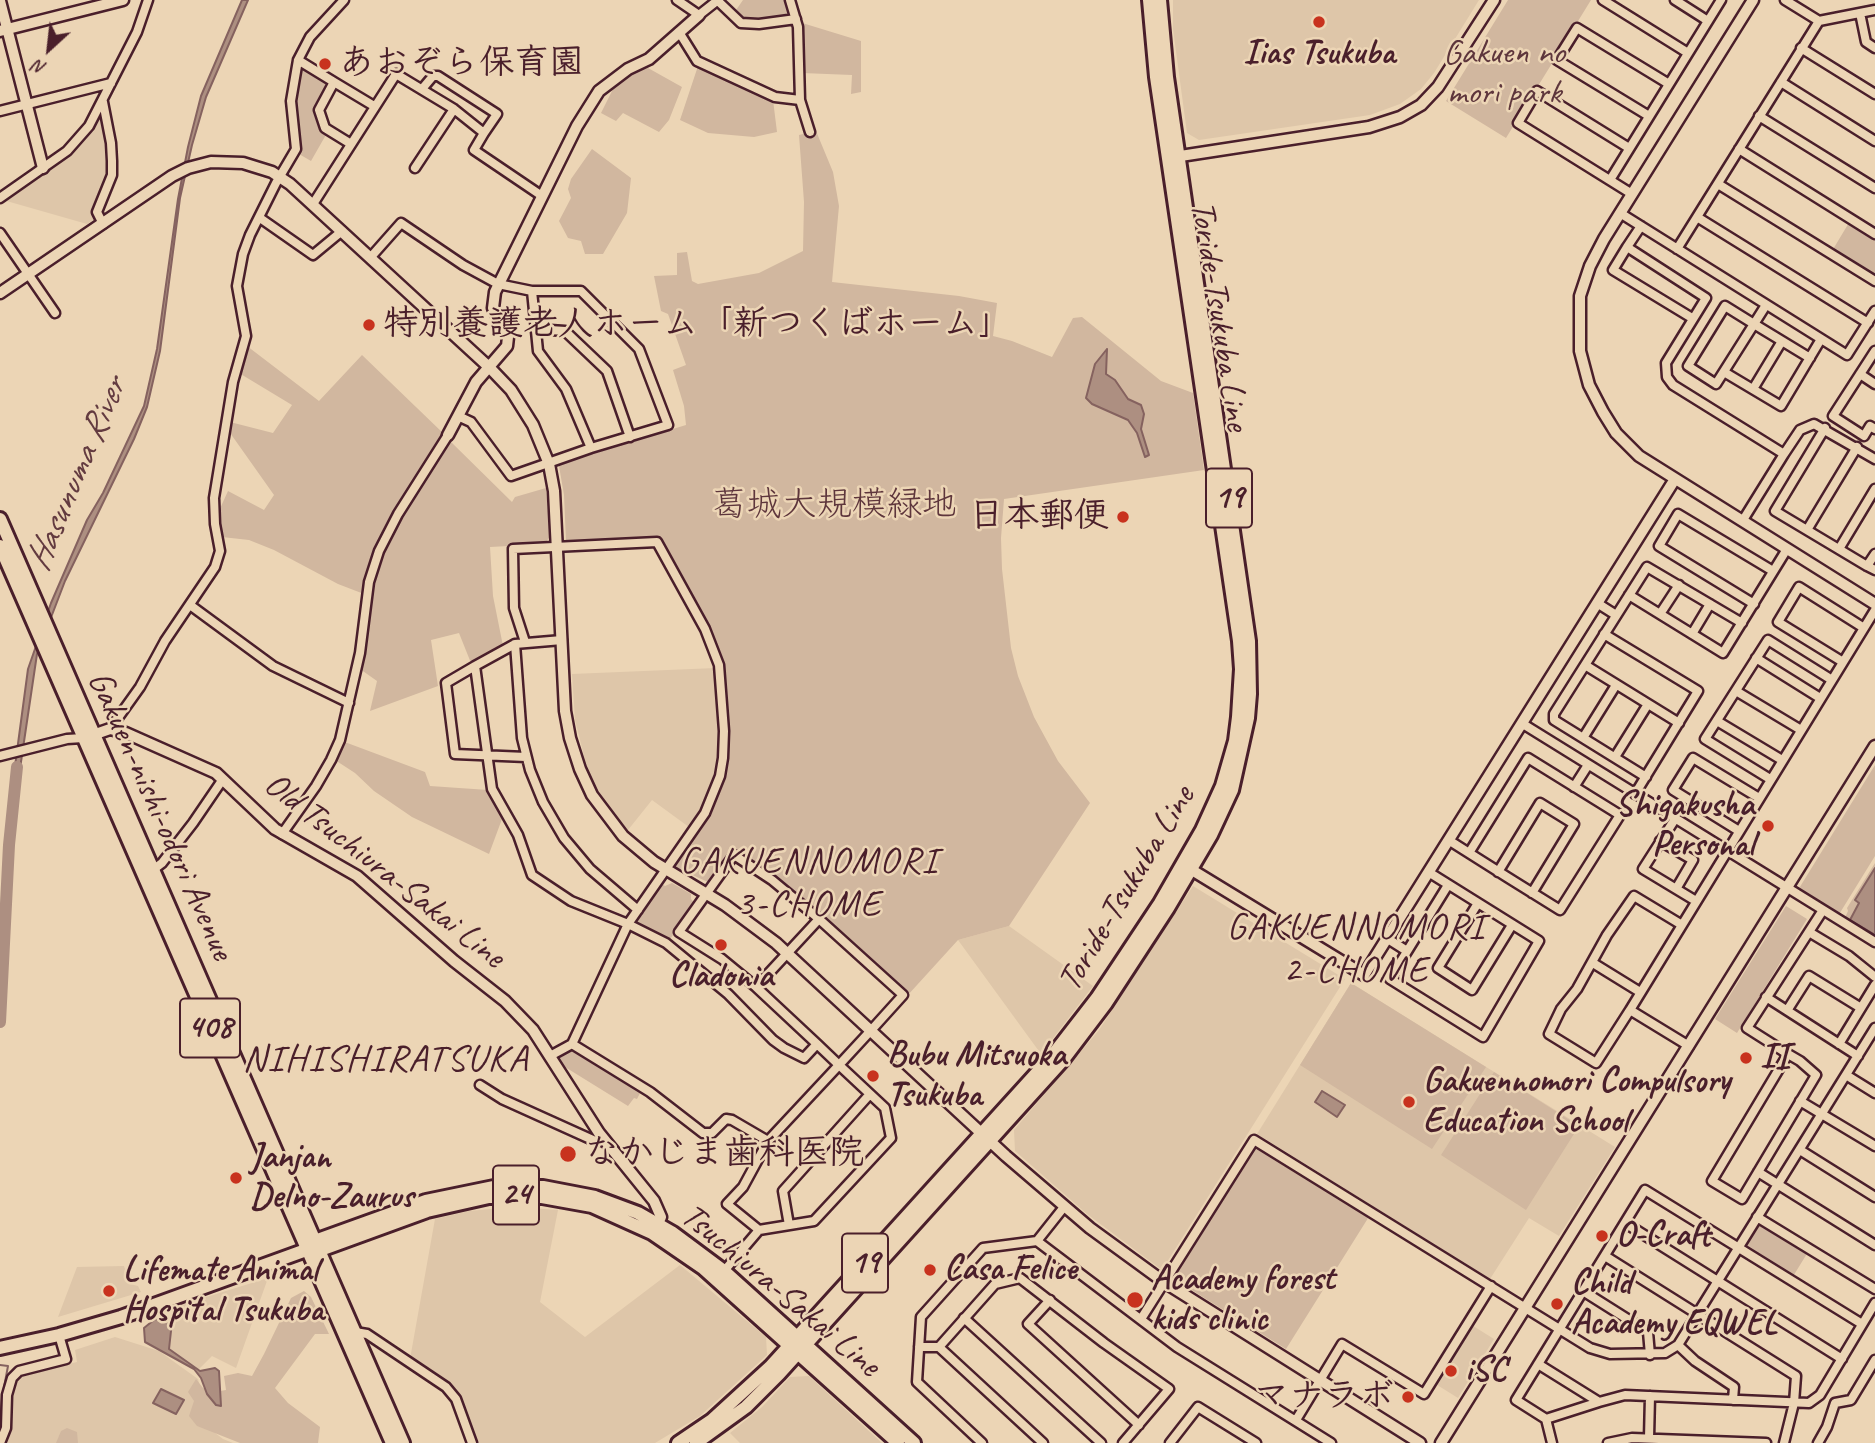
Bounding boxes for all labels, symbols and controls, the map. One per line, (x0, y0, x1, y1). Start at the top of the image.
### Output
north arrow (14, 14, 84, 84)
marker: Iias Tsukuba (1311, 14, 1327, 30)
place label: Iias Tsukuba (1243, 33, 1395, 75)
park label: Gakuen no mori park (1443, 33, 1565, 115)
place label: あおぞら保育園 (339, 43, 584, 85)
text: N (29, 54, 50, 81)
marker: あおぞら保育園 (317, 56, 333, 72)
street label: Toride-Tsukuba Line (1180, 198, 1258, 434)
place label: 特別養護老人ホーム「新つくばホーム」 (383, 304, 1013, 346)
marker: 特別養護老人ホーム「新つくばホーム」 (361, 317, 377, 333)
water label: Hasunuma River (17, 372, 137, 578)
road number: 19 (1206, 468, 1252, 527)
park label: 葛城大規模緑地 (712, 485, 956, 527)
place label: 日本郵便 (969, 496, 1109, 538)
marker: 日本郵便 (1115, 509, 1131, 525)
street label: Gakuen-nishi-odori Avenue (78, 665, 242, 967)
street label: Old Tsuchiura-Sakai Line (255, 764, 513, 978)
street label: Toride-Tsukuba Line (1049, 779, 1205, 999)
place label: Shigakusha Personal (1615, 785, 1754, 867)
marker: Shigakusha Personal (1760, 818, 1776, 834)
district label: GAKUENNOMORI 3-CHOME (683, 840, 935, 927)
district label: GAKUENNOMORI 2-CHOME (1230, 906, 1482, 993)
marker: Cladonia (713, 937, 729, 953)
place label: Cladonia (669, 956, 773, 998)
road number: 408 (180, 998, 240, 1058)
place label: Bubu Mitsuoka Tsukuba (887, 1035, 1066, 1117)
district label: NIHISHIRATSUKA (244, 1037, 528, 1083)
place label: II (1760, 1037, 1789, 1079)
marker: II (1738, 1050, 1754, 1066)
place label: Gakuennomori Compulsory Education School (1423, 1061, 1730, 1143)
marker: Bubu Mitsuoka Tsukuba (865, 1068, 881, 1084)
marker: Gakuennomori Compulsory Education School (1401, 1094, 1417, 1110)
place label: なかじま歯科医院 (584, 1133, 864, 1175)
place label: Janjan Delno-Zaurus (250, 1137, 413, 1219)
marker: なかじま歯科医院 (558, 1144, 578, 1164)
road number: 24 (493, 1166, 539, 1224)
marker: Janjan Delno-Zaurus (228, 1170, 244, 1186)
street label: Tsuchiura-Sakai Line (672, 1195, 888, 1387)
place label: O-Craft (1616, 1215, 1710, 1257)
marker: O-Craft (1594, 1228, 1610, 1244)
road number: 19 (842, 1233, 888, 1292)
place label: Casa Felice (944, 1249, 1077, 1291)
place label: Lifemate Animal Hospital Tsukuba (123, 1250, 324, 1332)
place label: Academy forest kids clinic (1151, 1259, 1335, 1341)
marker: Casa Felice (922, 1262, 938, 1278)
place label: Child Academy EQWEL (1571, 1263, 1777, 1345)
marker: Lifemate Animal Hospital Tsukuba (101, 1283, 117, 1299)
marker: Academy forest kids clinic (1125, 1290, 1145, 1310)
marker: Child Academy EQWEL (1549, 1296, 1565, 1312)
place label: iSC (1465, 1350, 1506, 1392)
marker: iSC (1443, 1363, 1459, 1379)
place label: マナラボ (1254, 1376, 1394, 1418)
marker: マナラボ (1400, 1389, 1416, 1405)

